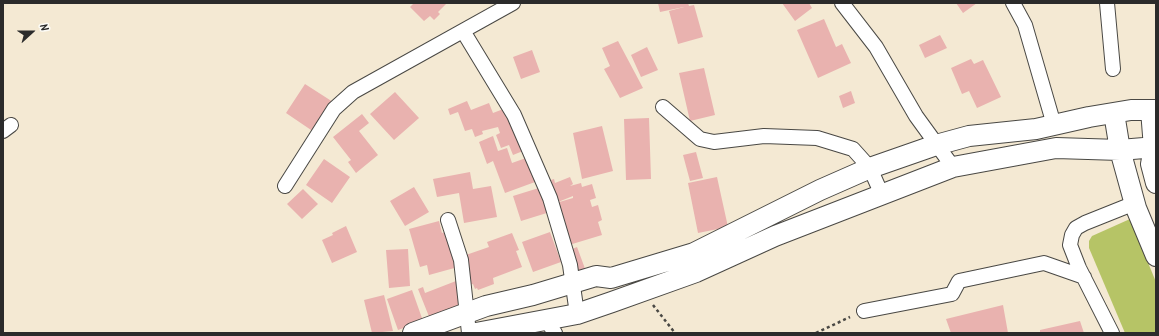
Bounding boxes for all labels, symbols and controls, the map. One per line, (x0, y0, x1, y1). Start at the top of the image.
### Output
north arrow (12, 12, 52, 52)
text: N (34, 21, 53, 34)

